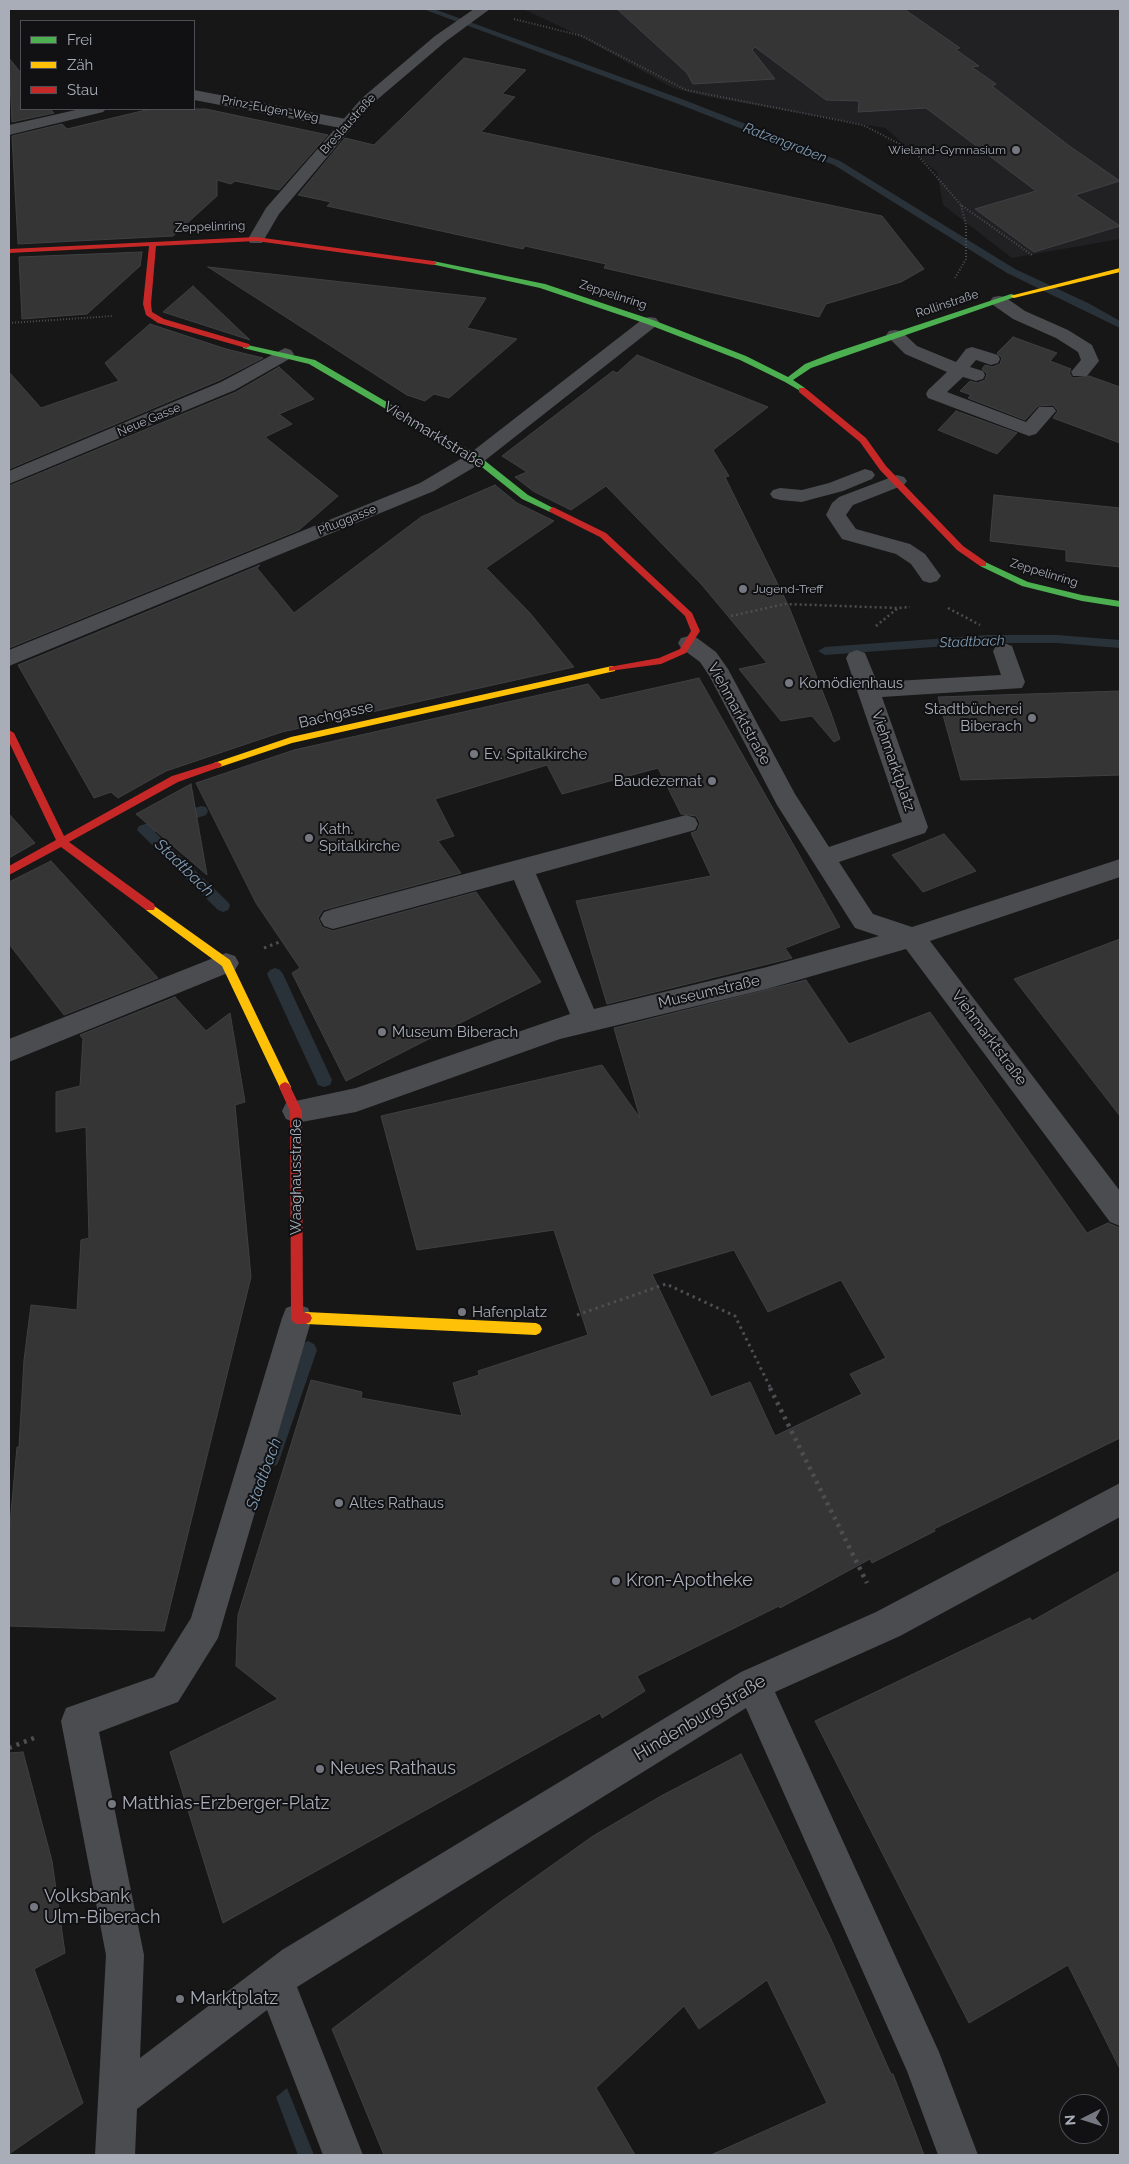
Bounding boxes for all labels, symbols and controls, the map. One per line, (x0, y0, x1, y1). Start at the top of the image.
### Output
legend (20, 20, 195, 110)
text: Frei (67, 31, 92, 49)
text: Zäh (67, 56, 93, 74)
text: Stau (67, 81, 98, 99)
street label: Breslaustraße (317, 91, 379, 157)
street label: Prinz-Eugen-Weg (220, 93, 320, 125)
water label: Ratzengraben (741, 119, 829, 167)
place label: Wieland-Gymnasium (888, 143, 1006, 157)
marker: Wieland-Gymnasium (1010, 144, 1022, 156)
street label: Zeppelinring (175, 219, 245, 235)
street label: Zeppelinring (577, 277, 649, 313)
street label: Rollinstraße (914, 287, 980, 321)
street label: Viehmarktstraße (381, 398, 487, 472)
street label: Neue Gasse (115, 400, 183, 440)
street label: Pfluggasse (316, 502, 378, 538)
street label: Zeppelinring (1008, 556, 1080, 590)
place label: Jugend-Treff (753, 582, 823, 596)
marker: Jugend-Treff (737, 583, 749, 595)
water label: Stadtbach (939, 632, 1005, 652)
street label: Viehmarktstraße (704, 660, 774, 768)
place label: Komödienhaus (799, 674, 903, 692)
marker: Komödienhaus (783, 677, 795, 689)
street label: Bachgasse (297, 698, 375, 732)
place label: Stadtbücherei Biberach (924, 700, 1022, 735)
street label: Viehmarktplatz (867, 708, 919, 814)
marker: Stadtbücherei Biberach (1026, 712, 1038, 724)
place label: Ev. Spitalkirche (484, 745, 587, 763)
marker: Ev. Spitalkirche (468, 748, 480, 760)
place label: Baudezernat (614, 772, 702, 790)
marker: Baudezernat (706, 775, 718, 787)
place label: Kath. Spitalkirche (319, 820, 400, 855)
marker: Kath. Spitalkirche (303, 832, 315, 844)
water label: Stadtbach (150, 835, 218, 901)
street label: Museumstraße (657, 972, 761, 1012)
street label: Viehmarktstraße (948, 987, 1030, 1089)
place label: Museum Biberach (392, 1023, 518, 1041)
marker: Museum Biberach (376, 1026, 388, 1038)
street label: Waaghausstraße (287, 1119, 305, 1235)
place label: Hafenplatz (472, 1303, 547, 1321)
marker: Hafenplatz (456, 1306, 468, 1318)
water label: Stadtbach (242, 1436, 286, 1512)
place label: Altes Rathaus (349, 1494, 444, 1512)
marker: Altes Rathaus (333, 1497, 345, 1509)
place label: Kron-Apotheke (626, 1570, 753, 1592)
marker: Kron-Apotheke (610, 1575, 622, 1587)
street label: Hindenburgstraße (630, 1670, 770, 1766)
place label: Neues Rathaus (330, 1758, 456, 1780)
marker: Neues Rathaus (314, 1763, 326, 1775)
place label: Matthias-Erzberger-Platz (122, 1793, 329, 1815)
marker: Matthias-Erzberger-Platz (106, 1798, 118, 1810)
place label: Volksbank Ulm-Biberach (44, 1886, 161, 1928)
marker: Volksbank Ulm-Biberach (28, 1901, 40, 1913)
place label: Marktplatz (190, 1988, 278, 2010)
marker: Marktplatz (174, 1993, 186, 2005)
north arrow (1059, 2094, 1109, 2144)
text: N (1062, 2114, 1078, 2126)

